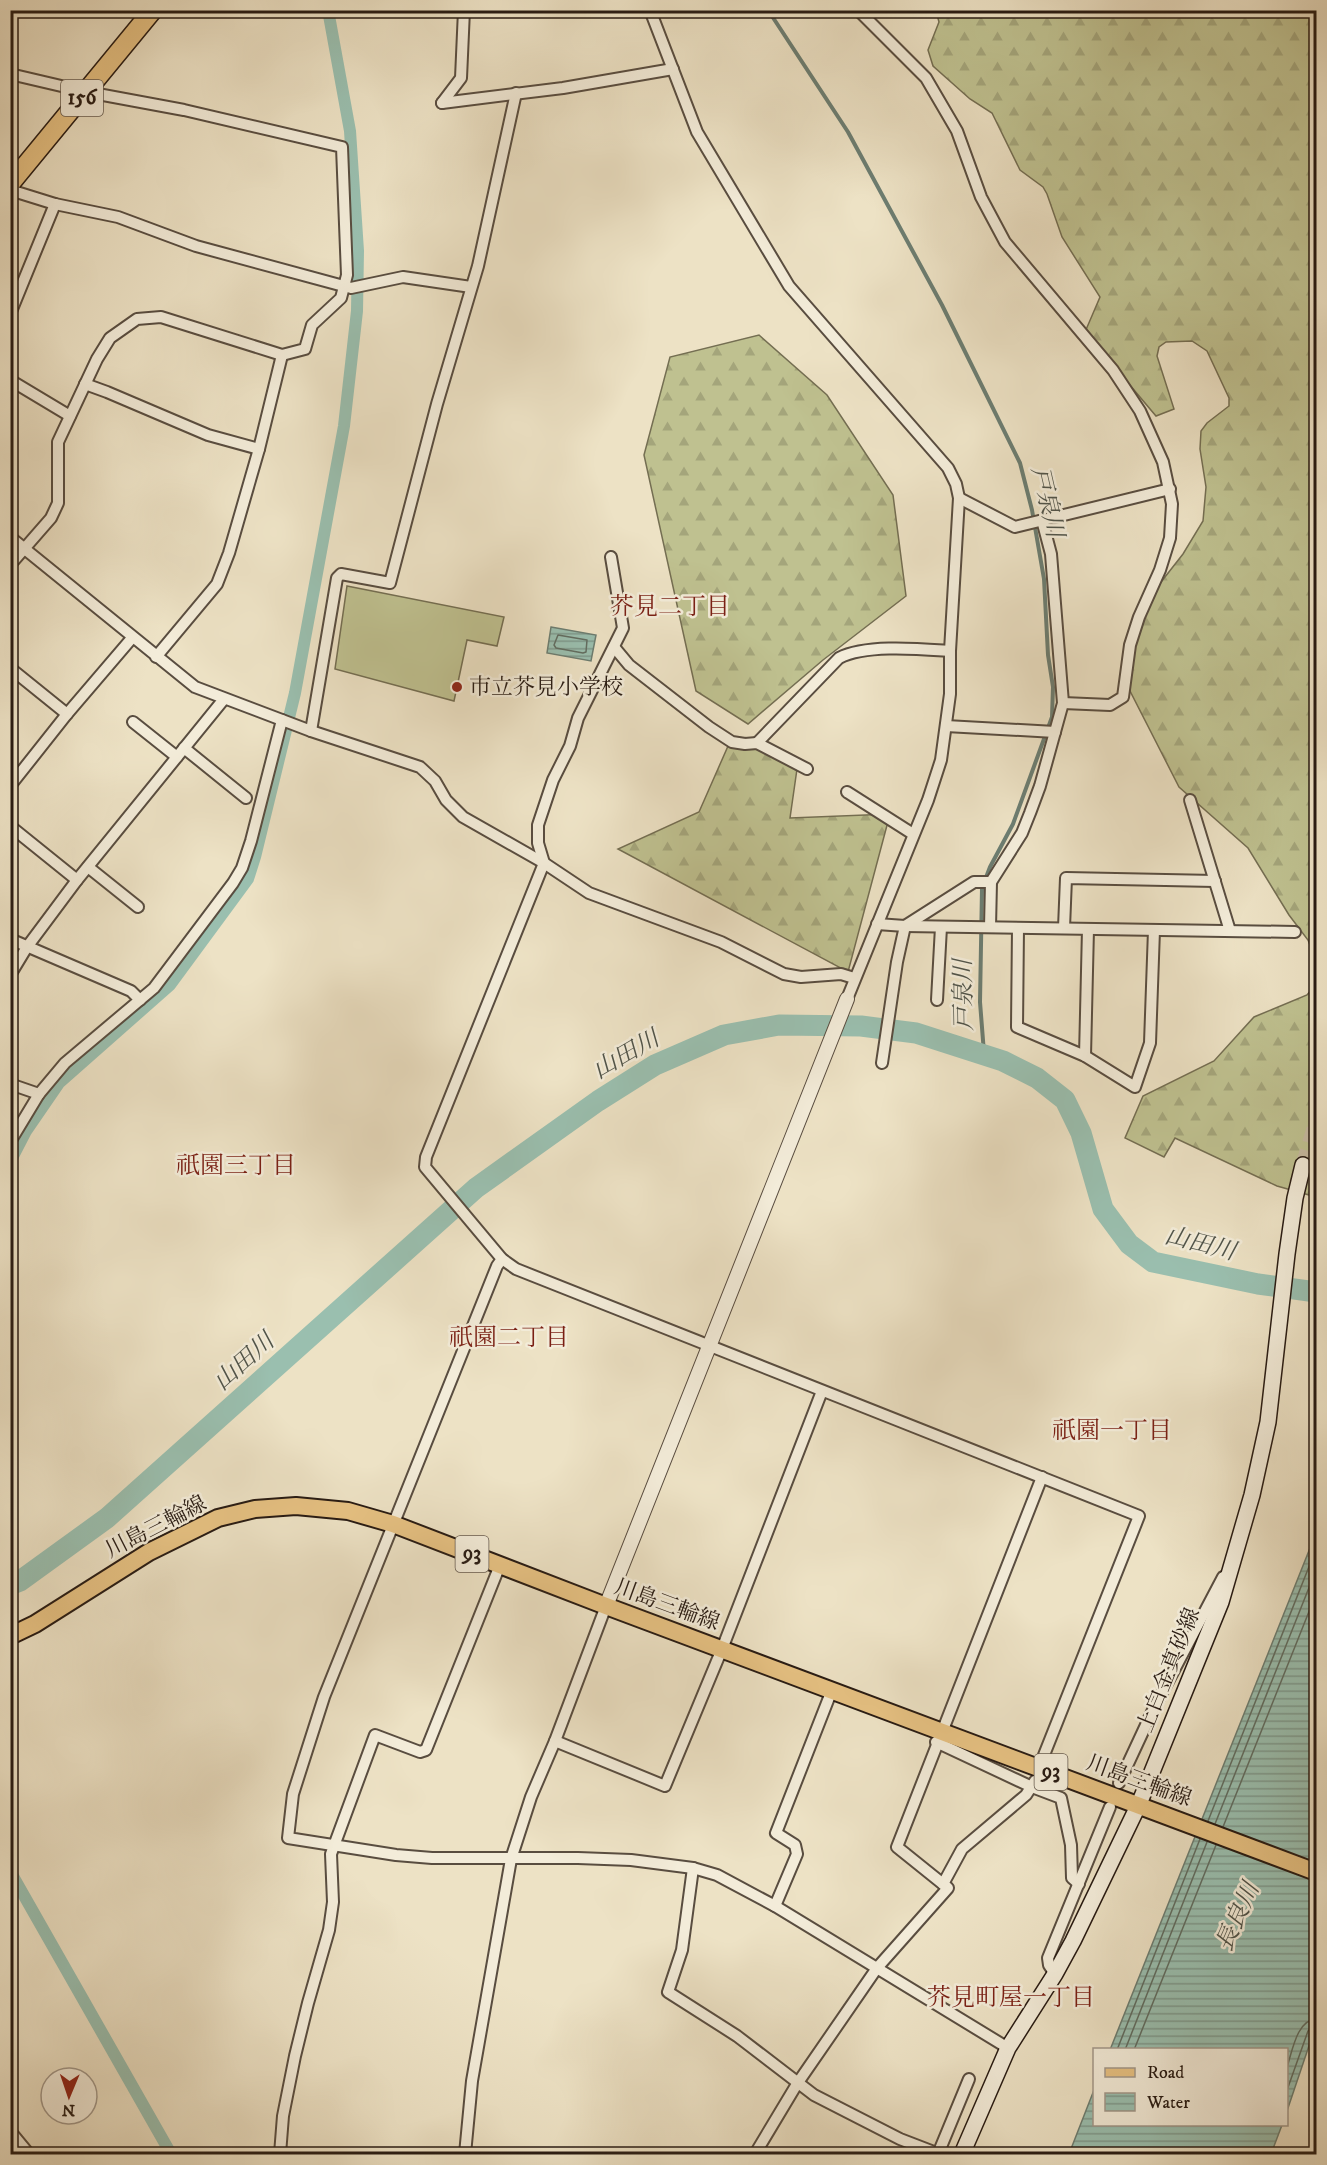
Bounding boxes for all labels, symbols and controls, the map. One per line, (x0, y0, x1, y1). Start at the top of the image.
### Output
road number: 156 (61, 80, 103, 116)
water label: 戸泉川 (1024, 464, 1070, 543)
district label: 芥見二丁目 (610, 592, 730, 622)
place label: 市立芥見小学校 (469, 674, 623, 701)
marker: 市立芥見小学校 (450, 680, 464, 694)
water label: 戸泉川 (948, 956, 980, 1031)
water label: 山田川 (587, 1023, 667, 1086)
district label: 祇園三丁目 (176, 1151, 296, 1181)
water label: 山田川 (1161, 1221, 1241, 1268)
district label: 祇園二丁目 (449, 1323, 569, 1353)
water label: 山田川 (207, 1325, 283, 1397)
district label: 祇園一丁目 (1052, 1416, 1172, 1446)
street label: 川島三輪線 (101, 1490, 211, 1564)
road number: 93 (456, 1536, 488, 1572)
street label: 川島三輪線 (611, 1574, 723, 1636)
street label: 上白金真砂線 (1132, 1604, 1206, 1736)
street label: 川島三輪線 (1083, 1750, 1195, 1812)
road number: 93 (1034, 1754, 1068, 1790)
water label: 長良川 (1210, 1875, 1268, 1956)
district label: 芥見町屋一丁目 (927, 1983, 1095, 2013)
legend (1093, 2048, 1288, 2126)
text: Road (1147, 2062, 1184, 2084)
north arrow (39, 2066, 99, 2126)
text: Water (1146, 2092, 1190, 2114)
text: N (62, 2100, 75, 2120)

